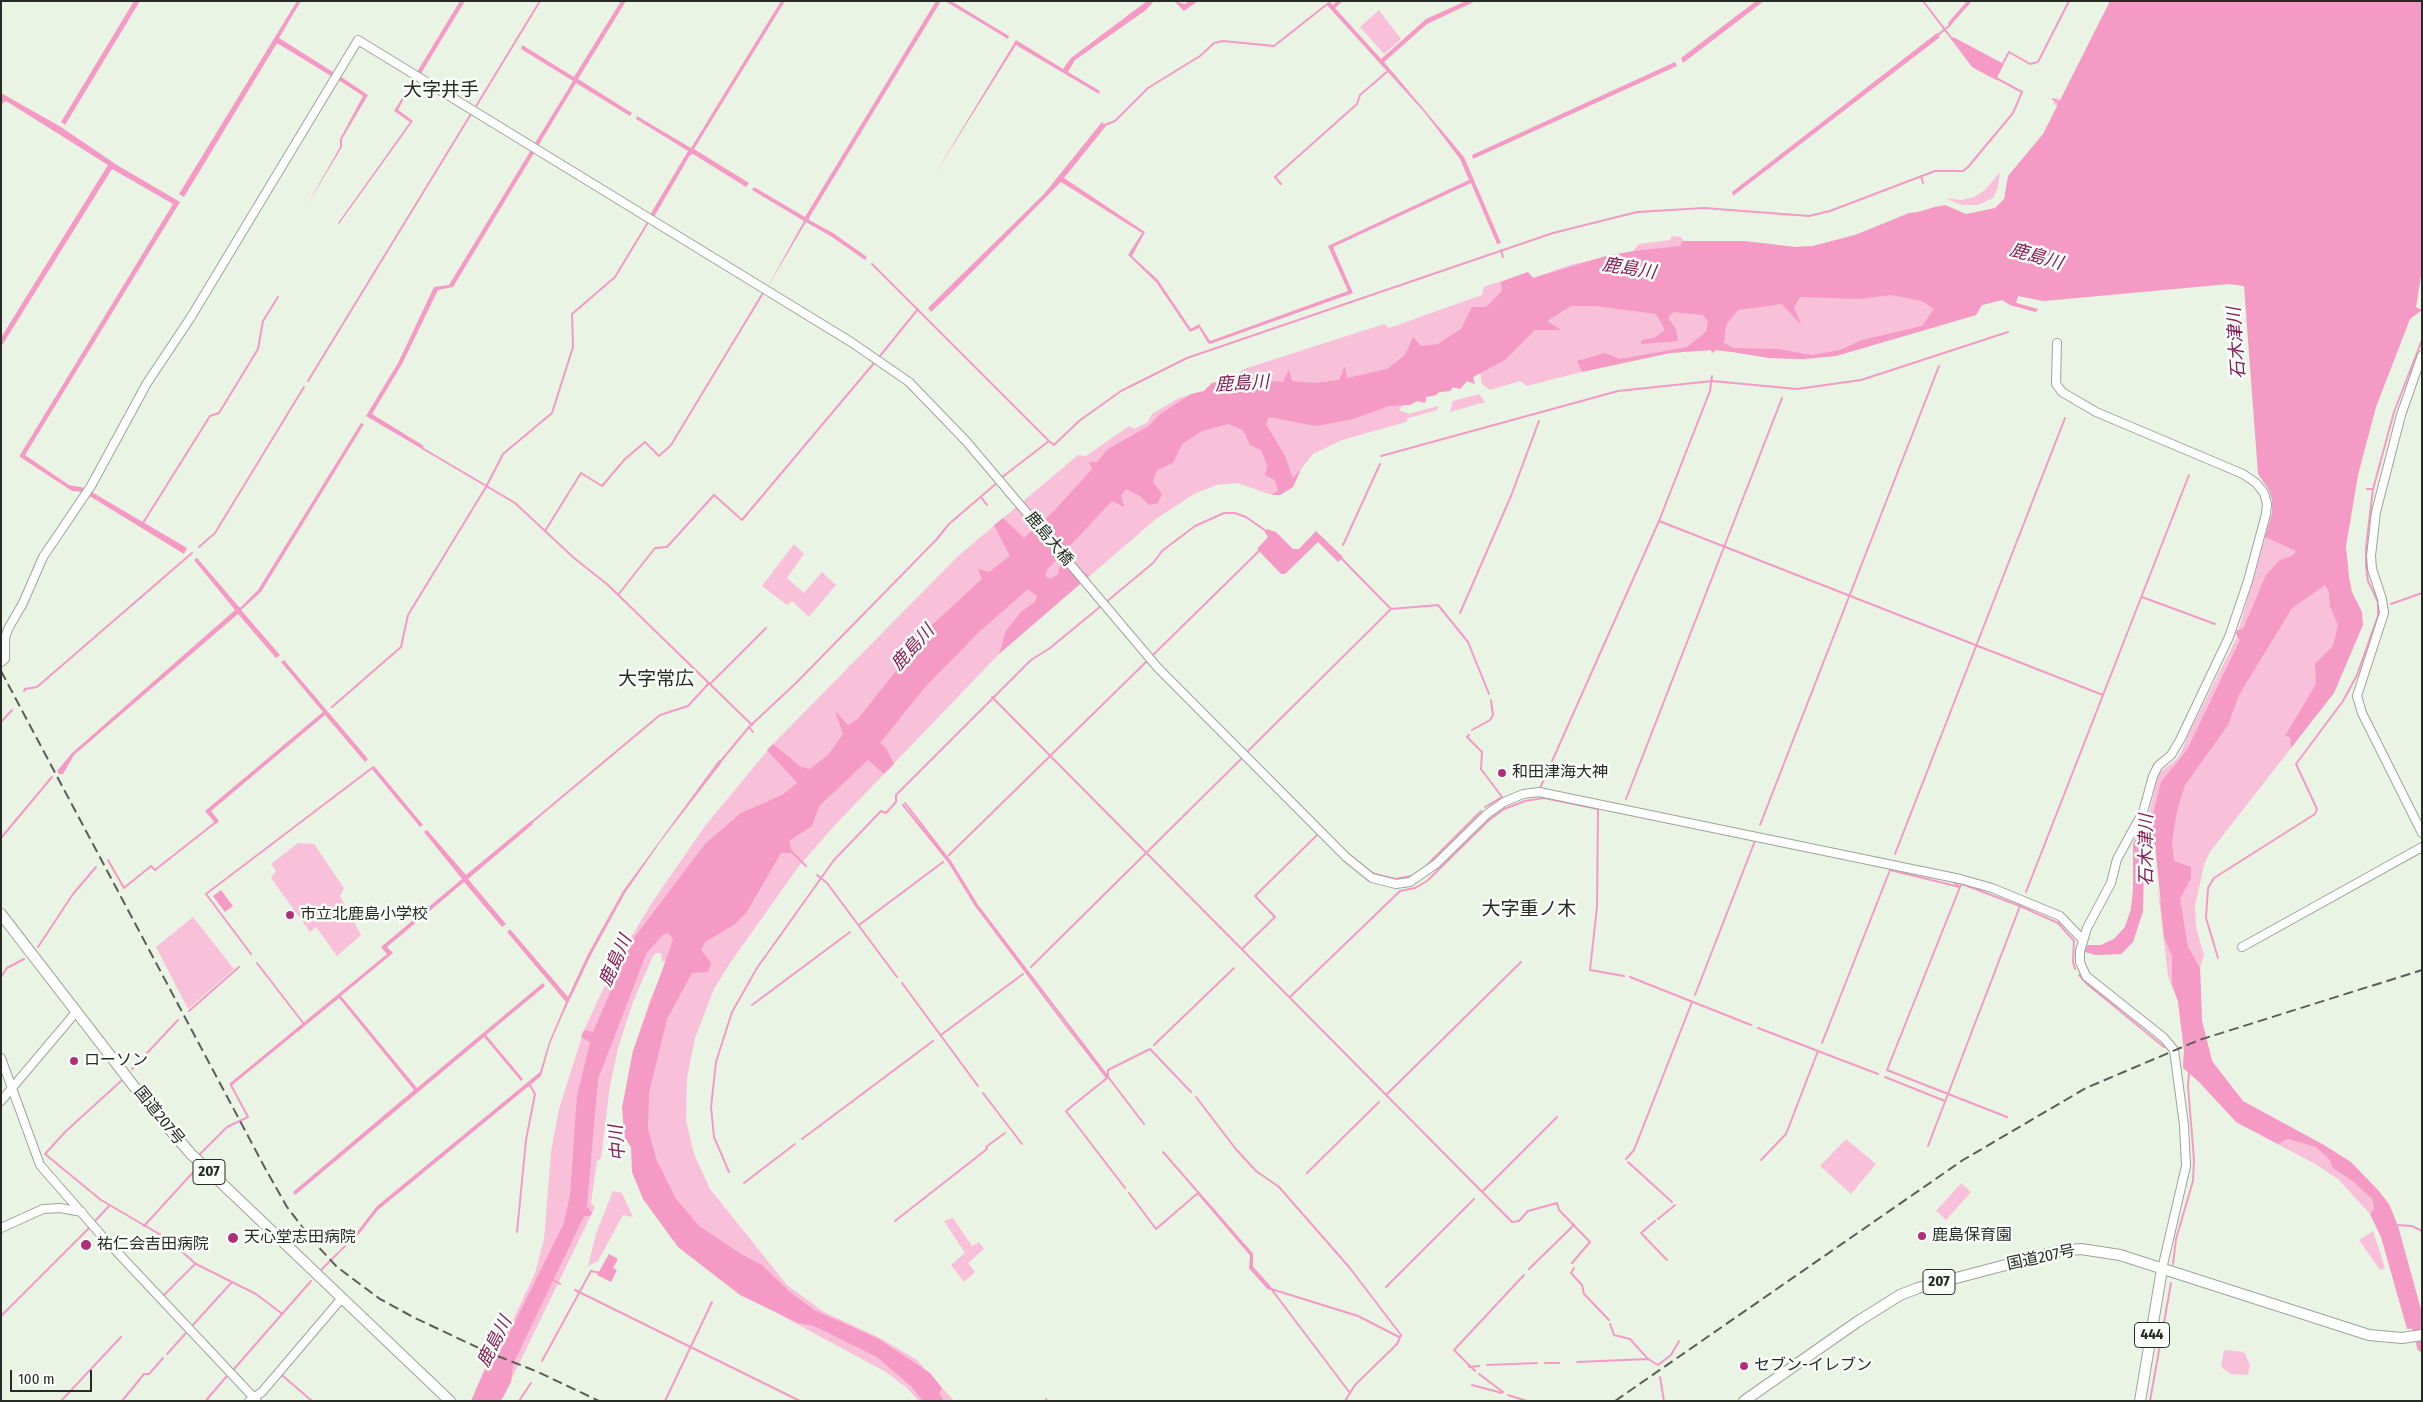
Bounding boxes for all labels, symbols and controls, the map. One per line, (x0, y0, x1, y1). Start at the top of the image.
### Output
district label: 大字井手 (403, 80, 479, 102)
water label: 鹿島川 (2007, 239, 2065, 275)
water label: 鹿島川 (1601, 254, 1657, 284)
water label: 石木津川 (2224, 306, 2250, 380)
water label: 鹿島川 (1214, 372, 1270, 396)
street label: 鹿島大橋 (1021, 508, 1077, 570)
water label: 鹿島川 (887, 621, 939, 675)
district label: 大字常広 (618, 669, 694, 691)
place label: 和田津海大神 (1512, 763, 1608, 783)
marker: 和田津海大神 (1496, 767, 1508, 779)
water label: 石木津川 (2136, 814, 2158, 886)
district label: 大字重ノ木 (1482, 899, 1576, 921)
place label: 市立北鹿島小学校 (300, 905, 428, 925)
marker: 市立北鹿島小学校 (284, 909, 296, 921)
water label: 鹿島川 (595, 932, 637, 990)
place label: ローソン (84, 1051, 148, 1071)
marker: ローソン (68, 1055, 80, 1067)
street label: 国道207号 (130, 1083, 188, 1149)
water label: 中川 (606, 1124, 630, 1162)
road number: 207 (193, 1160, 225, 1184)
place label: 鹿島保育園 (1932, 1226, 2012, 1246)
place label: 天心堂志田病院 (244, 1228, 356, 1248)
marker: 鹿島保育園 (1916, 1230, 1928, 1242)
marker: 天心堂志田病院 (226, 1231, 240, 1245)
place label: 祐仁会吉田病院 (97, 1235, 209, 1255)
marker: 祐仁会吉田病院 (79, 1238, 93, 1252)
street label: 国道207号 (2005, 1241, 2077, 1275)
road number: 207 (1923, 1270, 1955, 1294)
water label: 鹿島川 (473, 1313, 517, 1371)
road number: 444 (2134, 1322, 2170, 1348)
place label: セブン-イレブン (1754, 1356, 1872, 1376)
scale bar (12, 1360, 95, 1392)
marker: セブン-イレブン (1738, 1360, 1750, 1372)
text: 100 m (18, 1370, 55, 1388)

